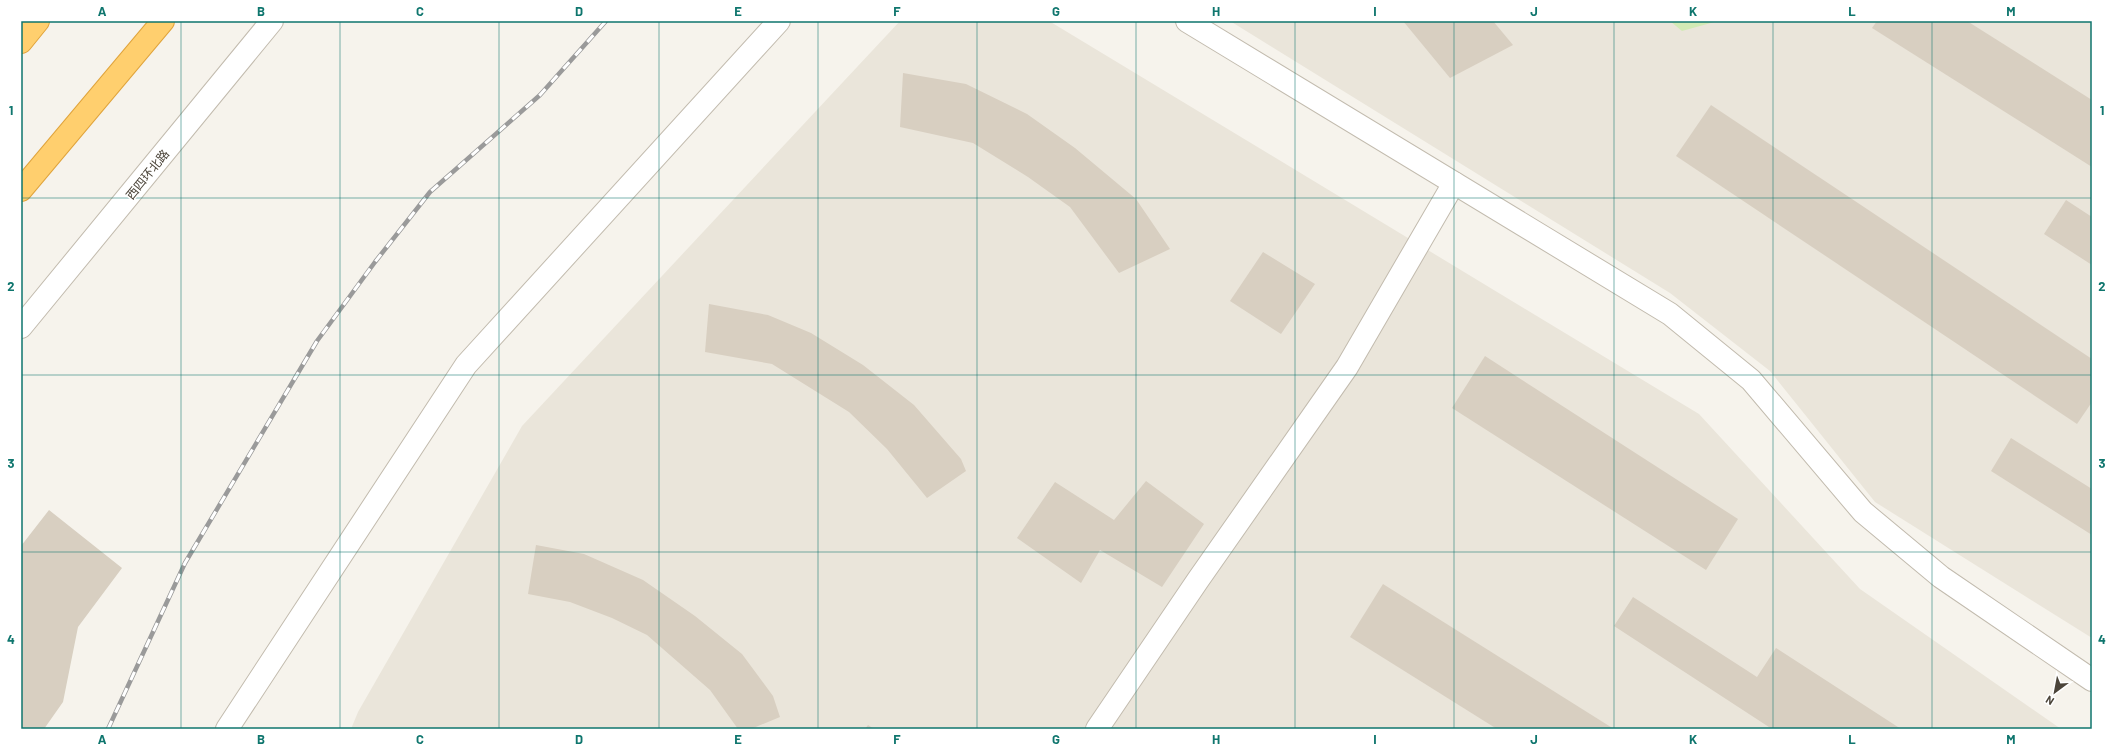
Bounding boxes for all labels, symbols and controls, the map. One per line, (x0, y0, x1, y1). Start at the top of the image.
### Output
text: A (98, 3, 107, 19)
text: B (257, 3, 265, 19)
text: C (416, 3, 424, 19)
text: D (575, 3, 583, 19)
text: E (734, 3, 742, 19)
text: F (893, 3, 901, 19)
text: G (1052, 3, 1060, 19)
text: H (1212, 3, 1220, 19)
text: I (1373, 3, 1377, 19)
text: J (1530, 3, 1538, 19)
text: K (1689, 3, 1697, 19)
text: L (1848, 3, 1856, 19)
text: M (2006, 3, 2016, 19)
text: 1 (9, 102, 13, 118)
text: 1 (2100, 102, 2104, 118)
street label: 西四环北路 (123, 146, 171, 202)
text: 2 (7, 278, 15, 294)
text: 2 (2098, 278, 2106, 294)
text: 3 (7, 455, 15, 471)
text: 3 (2098, 455, 2106, 471)
text: 4 (7, 631, 15, 647)
text: 4 (2098, 631, 2106, 647)
north arrow (2035, 672, 2075, 712)
text: N (2043, 693, 2056, 708)
text: A (98, 731, 107, 747)
text: B (257, 731, 265, 747)
text: C (416, 731, 424, 747)
text: D (575, 731, 583, 747)
text: E (734, 731, 742, 747)
text: F (893, 731, 901, 747)
text: G (1052, 731, 1060, 747)
text: H (1212, 731, 1220, 747)
text: I (1373, 731, 1377, 747)
text: J (1530, 731, 1538, 747)
text: K (1689, 731, 1697, 747)
text: L (1848, 731, 1856, 747)
text: M (2006, 731, 2016, 747)

